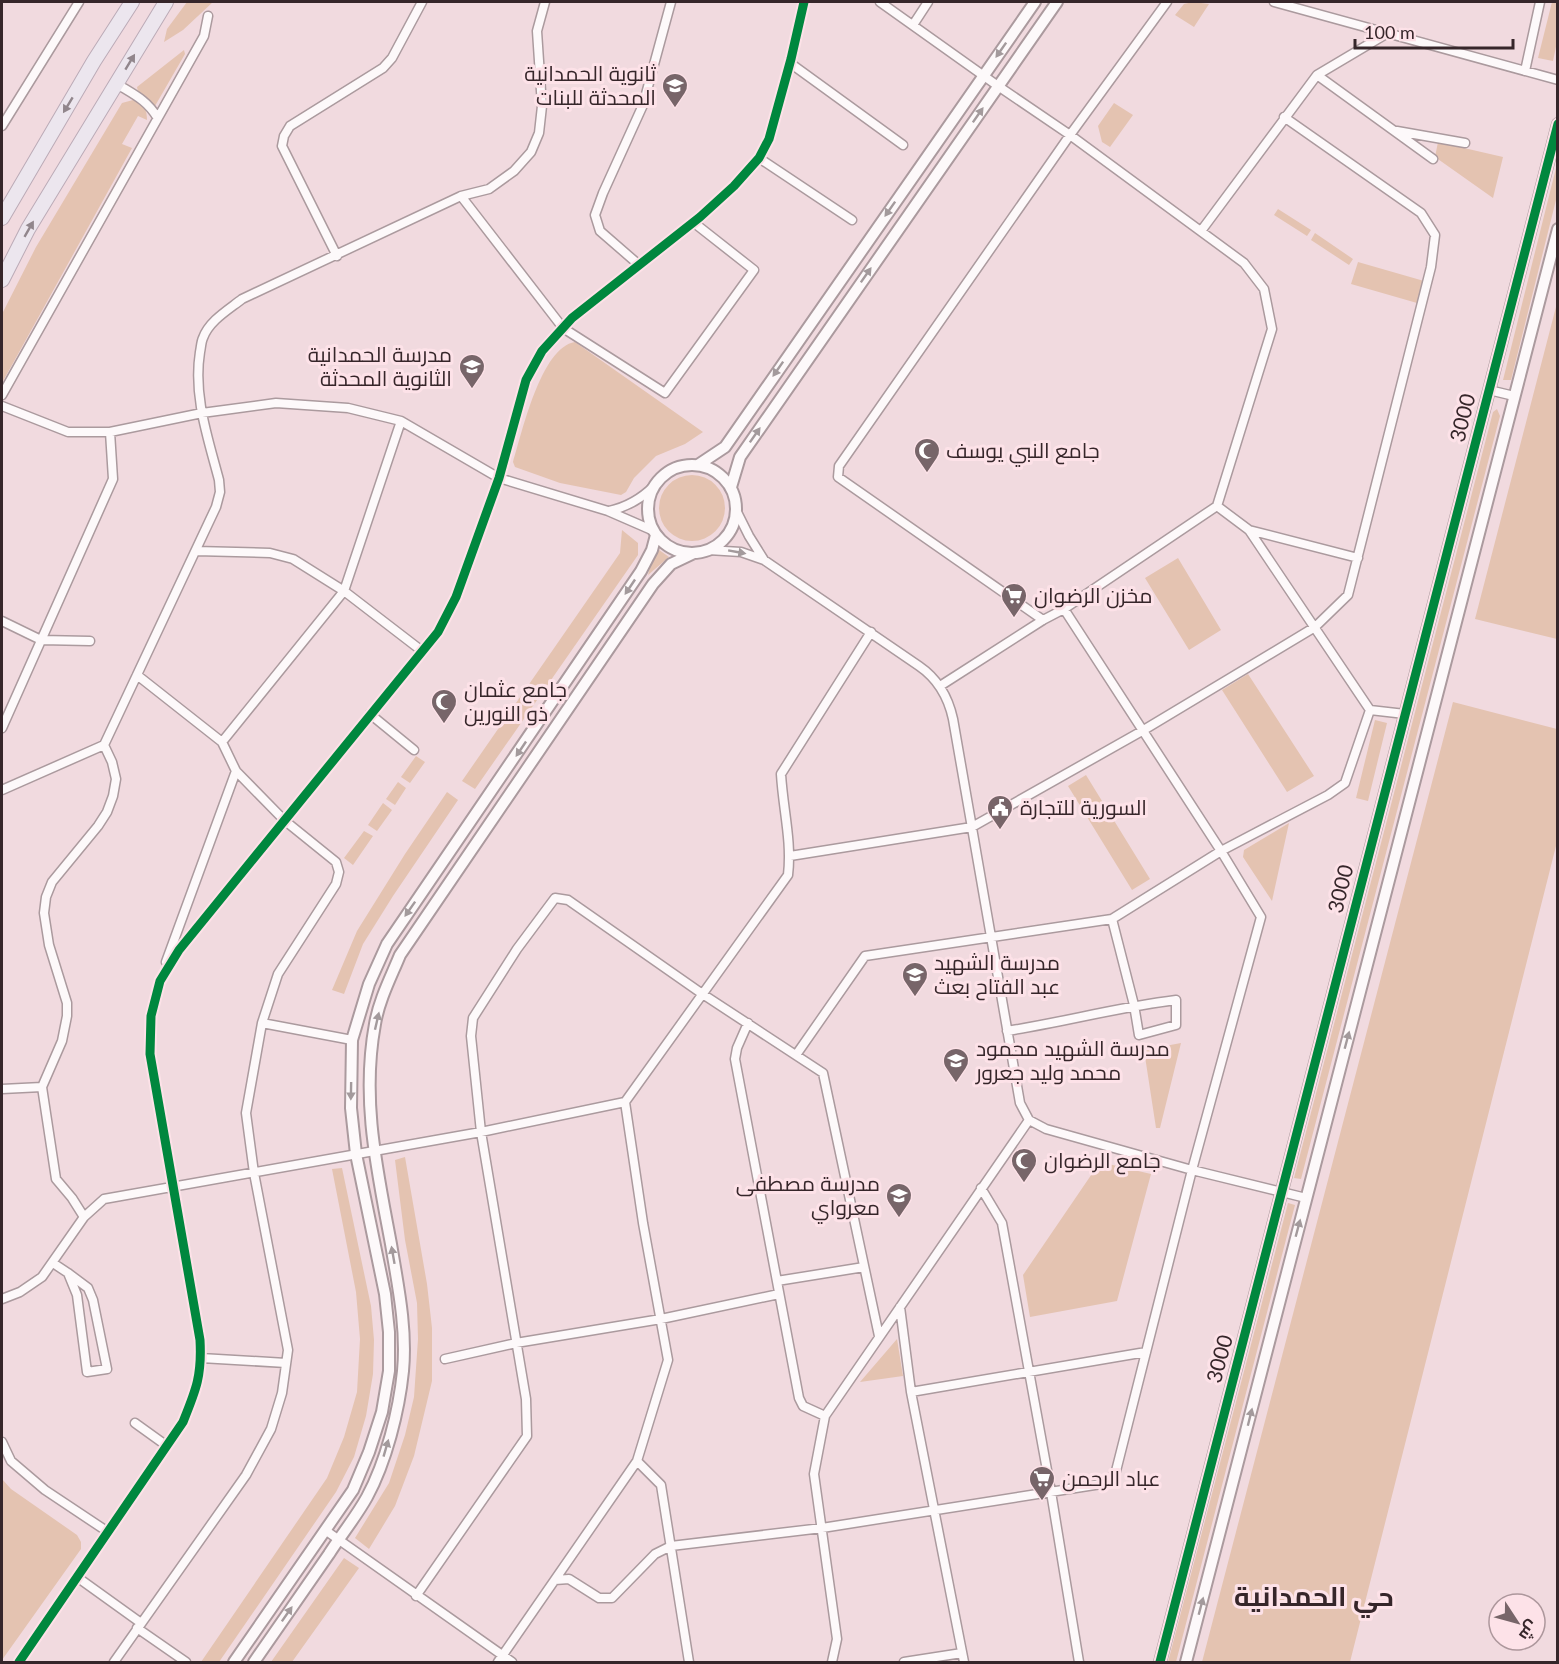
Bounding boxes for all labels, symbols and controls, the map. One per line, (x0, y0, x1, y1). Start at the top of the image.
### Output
scale bar (1355, 12, 1512, 50)
text: 100 m (1364, 21, 1415, 43)
one-way arrow (995, 41, 1007, 57)
one-way arrow (124, 54, 135, 70)
place label: ثانوية الحمدانية المحدثة للبنات (524, 60, 656, 109)
school or university icon: ثانوية الحمدانية المحدثة للبنات (660, 71, 690, 109)
one-way arrow (63, 97, 74, 113)
one-way arrow (972, 107, 984, 123)
one-way arrow (884, 201, 896, 217)
one-way arrow (24, 220, 34, 237)
one-way arrow (860, 267, 872, 283)
place label: مدرسة الحمدانية الثانوية المحدثة (308, 341, 452, 391)
school or university icon: مدرسة الحمدانية الثانوية المحدثة (457, 352, 487, 390)
one-way arrow (772, 361, 784, 377)
street label: 3000 (1444, 391, 1480, 444)
one-way arrow (749, 427, 760, 443)
mosque icon: جامع النبي يوسف (912, 436, 942, 474)
place label: جامع النبي يوسف (946, 437, 1100, 467)
one-way arrow (727, 548, 746, 557)
one-way arrow (624, 579, 636, 595)
supermarket icon: مخزن الرضوان (999, 581, 1029, 619)
place label: مخزن الرضوان (1034, 582, 1153, 609)
place label: جامع عثمان ذو النورين (464, 676, 567, 727)
mosque icon: جامع عثمان ذو النورين (429, 687, 459, 725)
one-way arrow (515, 740, 527, 756)
public building icon: السورية للتجارة (985, 793, 1015, 831)
place label: السورية للتجارة (1020, 794, 1147, 820)
street label: 3000 (1322, 862, 1358, 915)
one-way arrow (404, 901, 416, 917)
place label: مدرسة الشهيد عبد الفتاح بعث (934, 949, 1060, 1001)
school or university icon: مدرسة الشهيد عبد الفتاح بعث (900, 960, 930, 998)
one-way arrow (372, 1012, 382, 1030)
one-way arrow (1343, 1030, 1353, 1049)
place label: مدرسة الشهيد محمود محمد وليد جعرور (975, 1035, 1170, 1085)
school or university icon: مدرسة الشهيد محمود محمد وليد جعرور (941, 1046, 971, 1084)
one-way arrow (346, 1081, 356, 1100)
mosque icon: جامع الرضوان (1009, 1146, 1039, 1184)
place label: جامع الرضوان (1044, 1147, 1161, 1175)
place label: مدرسة مصطفى معرواي (736, 1170, 880, 1224)
school or university icon: مدرسة مصطفى معرواي (884, 1181, 914, 1219)
one-way arrow (1294, 1219, 1304, 1237)
one-way arrow (388, 1246, 397, 1265)
street label: 3000 (1200, 1332, 1237, 1385)
one-way arrow (1245, 1408, 1255, 1426)
one-way arrow (382, 1439, 391, 1457)
supermarket icon: عباد الرحمن (1027, 1464, 1057, 1502)
place label: عباد الرحمن (1062, 1465, 1161, 1492)
district label: حي الحمدانية (1234, 1579, 1394, 1619)
north arrow (1487, 1592, 1547, 1652)
one-way arrow (1196, 1597, 1206, 1615)
one-way arrow (281, 1607, 293, 1623)
text: ش (1515, 1617, 1543, 1645)

